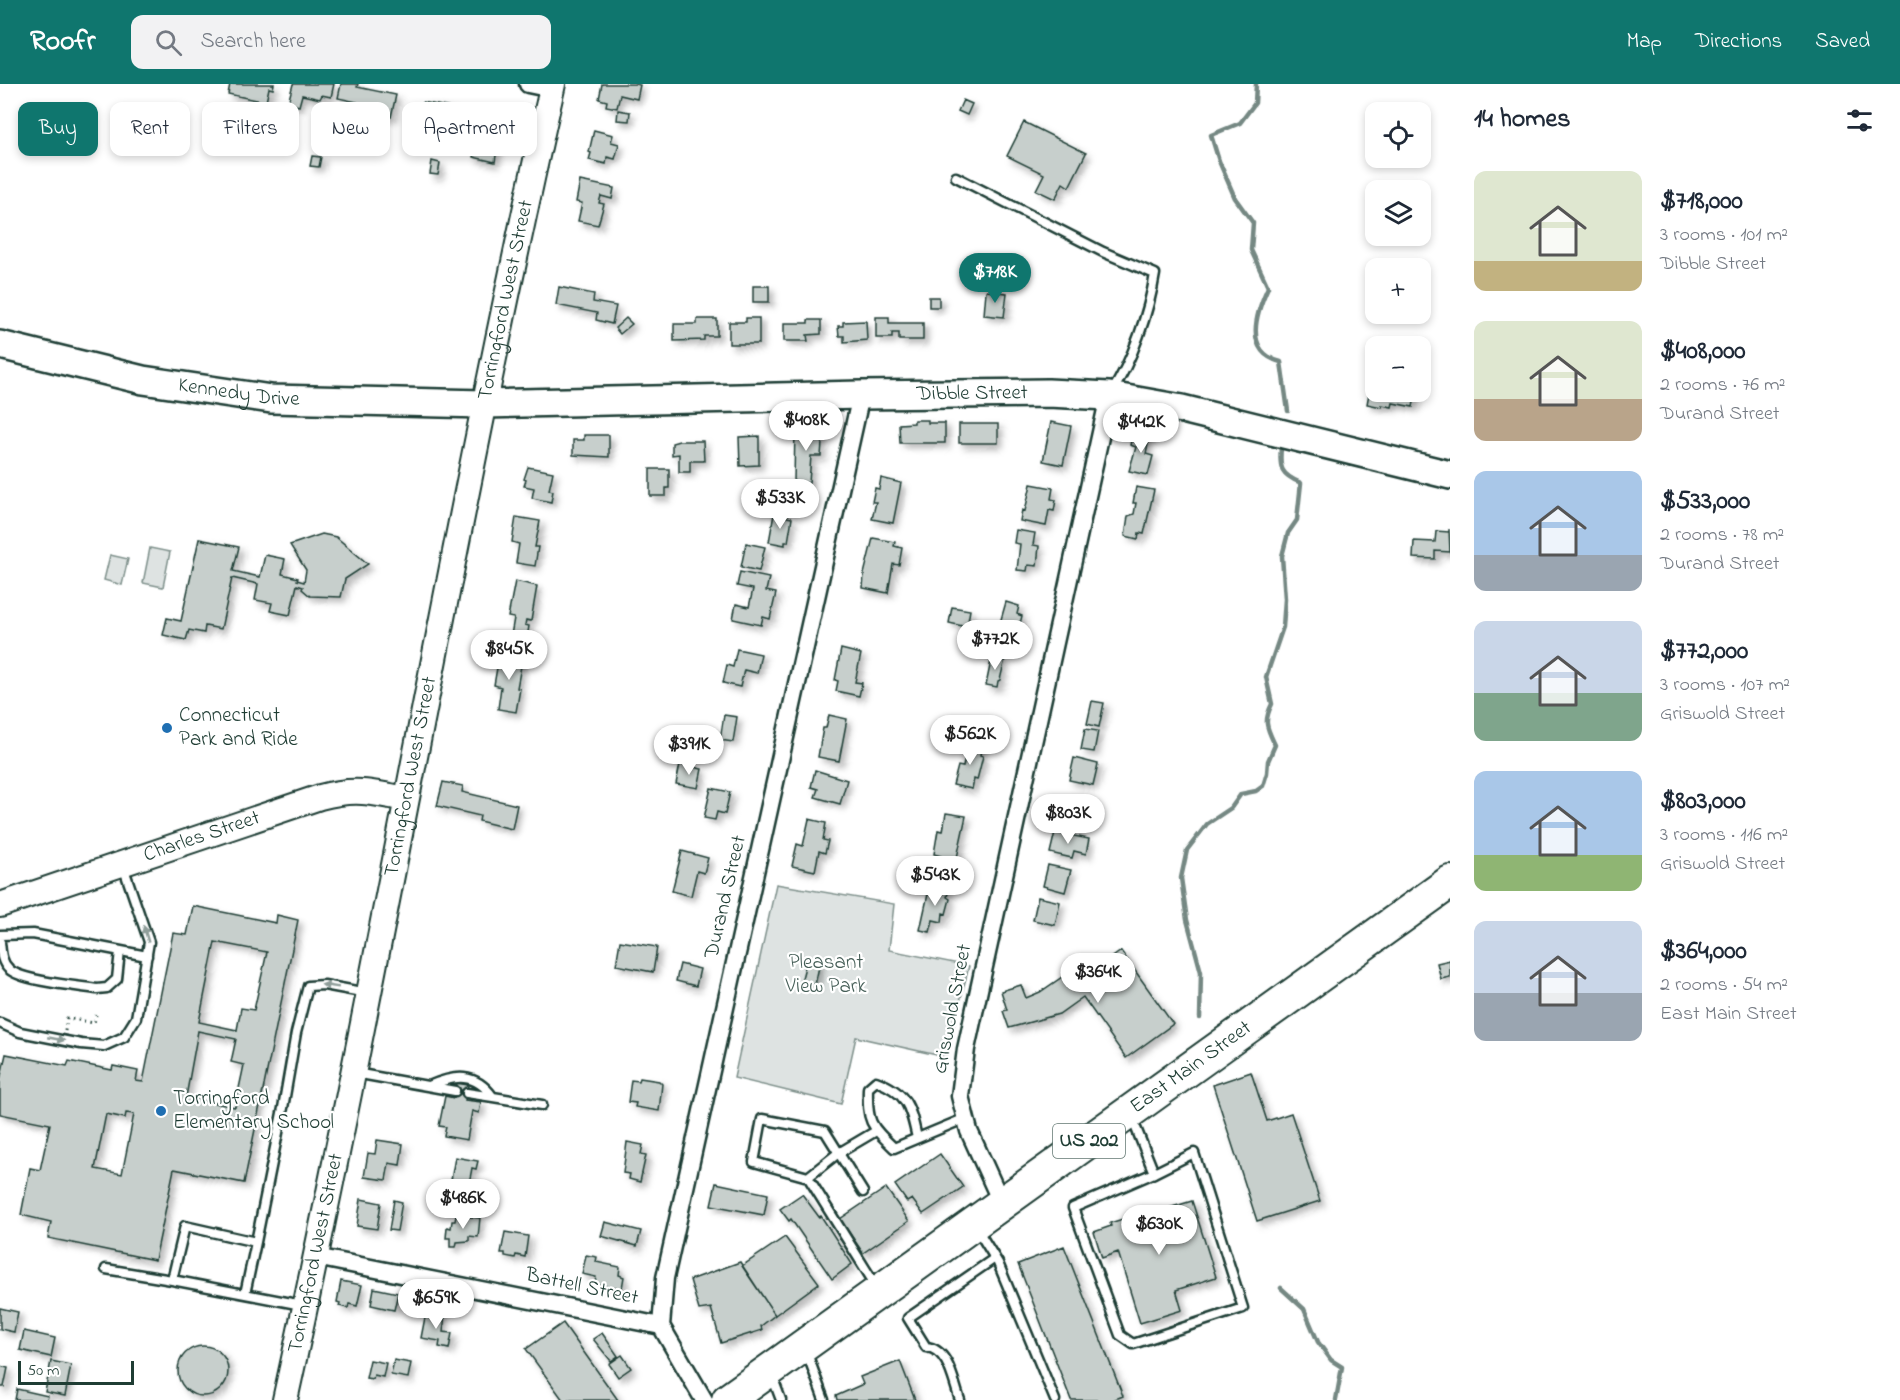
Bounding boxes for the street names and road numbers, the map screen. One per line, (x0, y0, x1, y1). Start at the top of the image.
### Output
street label: Torringford West Street (471, 197, 542, 403)
street label: Kennedy Drive (176, 370, 300, 415)
street label: Dibble Street (915, 378, 1028, 409)
street label: Torringford West Street (377, 674, 445, 879)
street label: Charles Street (140, 803, 264, 870)
street label: Durand Street (697, 832, 755, 963)
street label: Griswold Street (926, 942, 980, 1076)
street label: East Main Street (1124, 1014, 1258, 1122)
road number: US 202 (1053, 1124, 1125, 1158)
street label: Torringford West Street (281, 1151, 352, 1356)
street label: Battell Street (522, 1260, 641, 1314)

